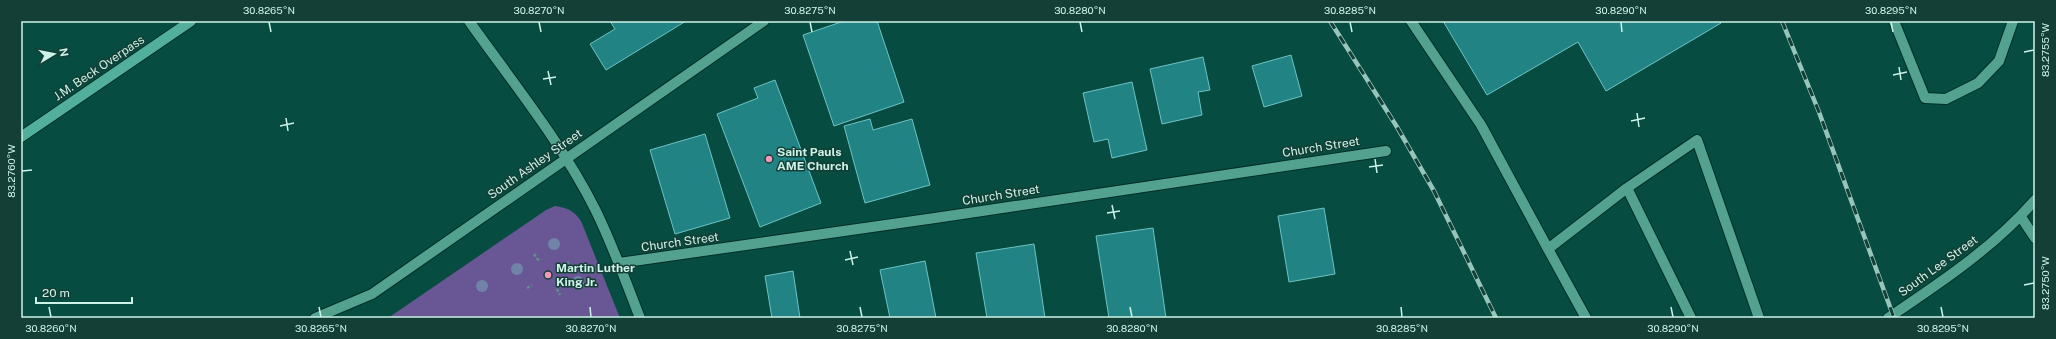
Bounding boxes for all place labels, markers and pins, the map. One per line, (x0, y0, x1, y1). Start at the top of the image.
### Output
place label: Saint Pauls AME Church (777, 145, 849, 173)
marker: Saint Pauls AME Church (764, 154, 774, 164)
place label: Martin Luther King Jr. (556, 261, 635, 289)
marker: Martin Luther King Jr. (543, 270, 553, 280)

